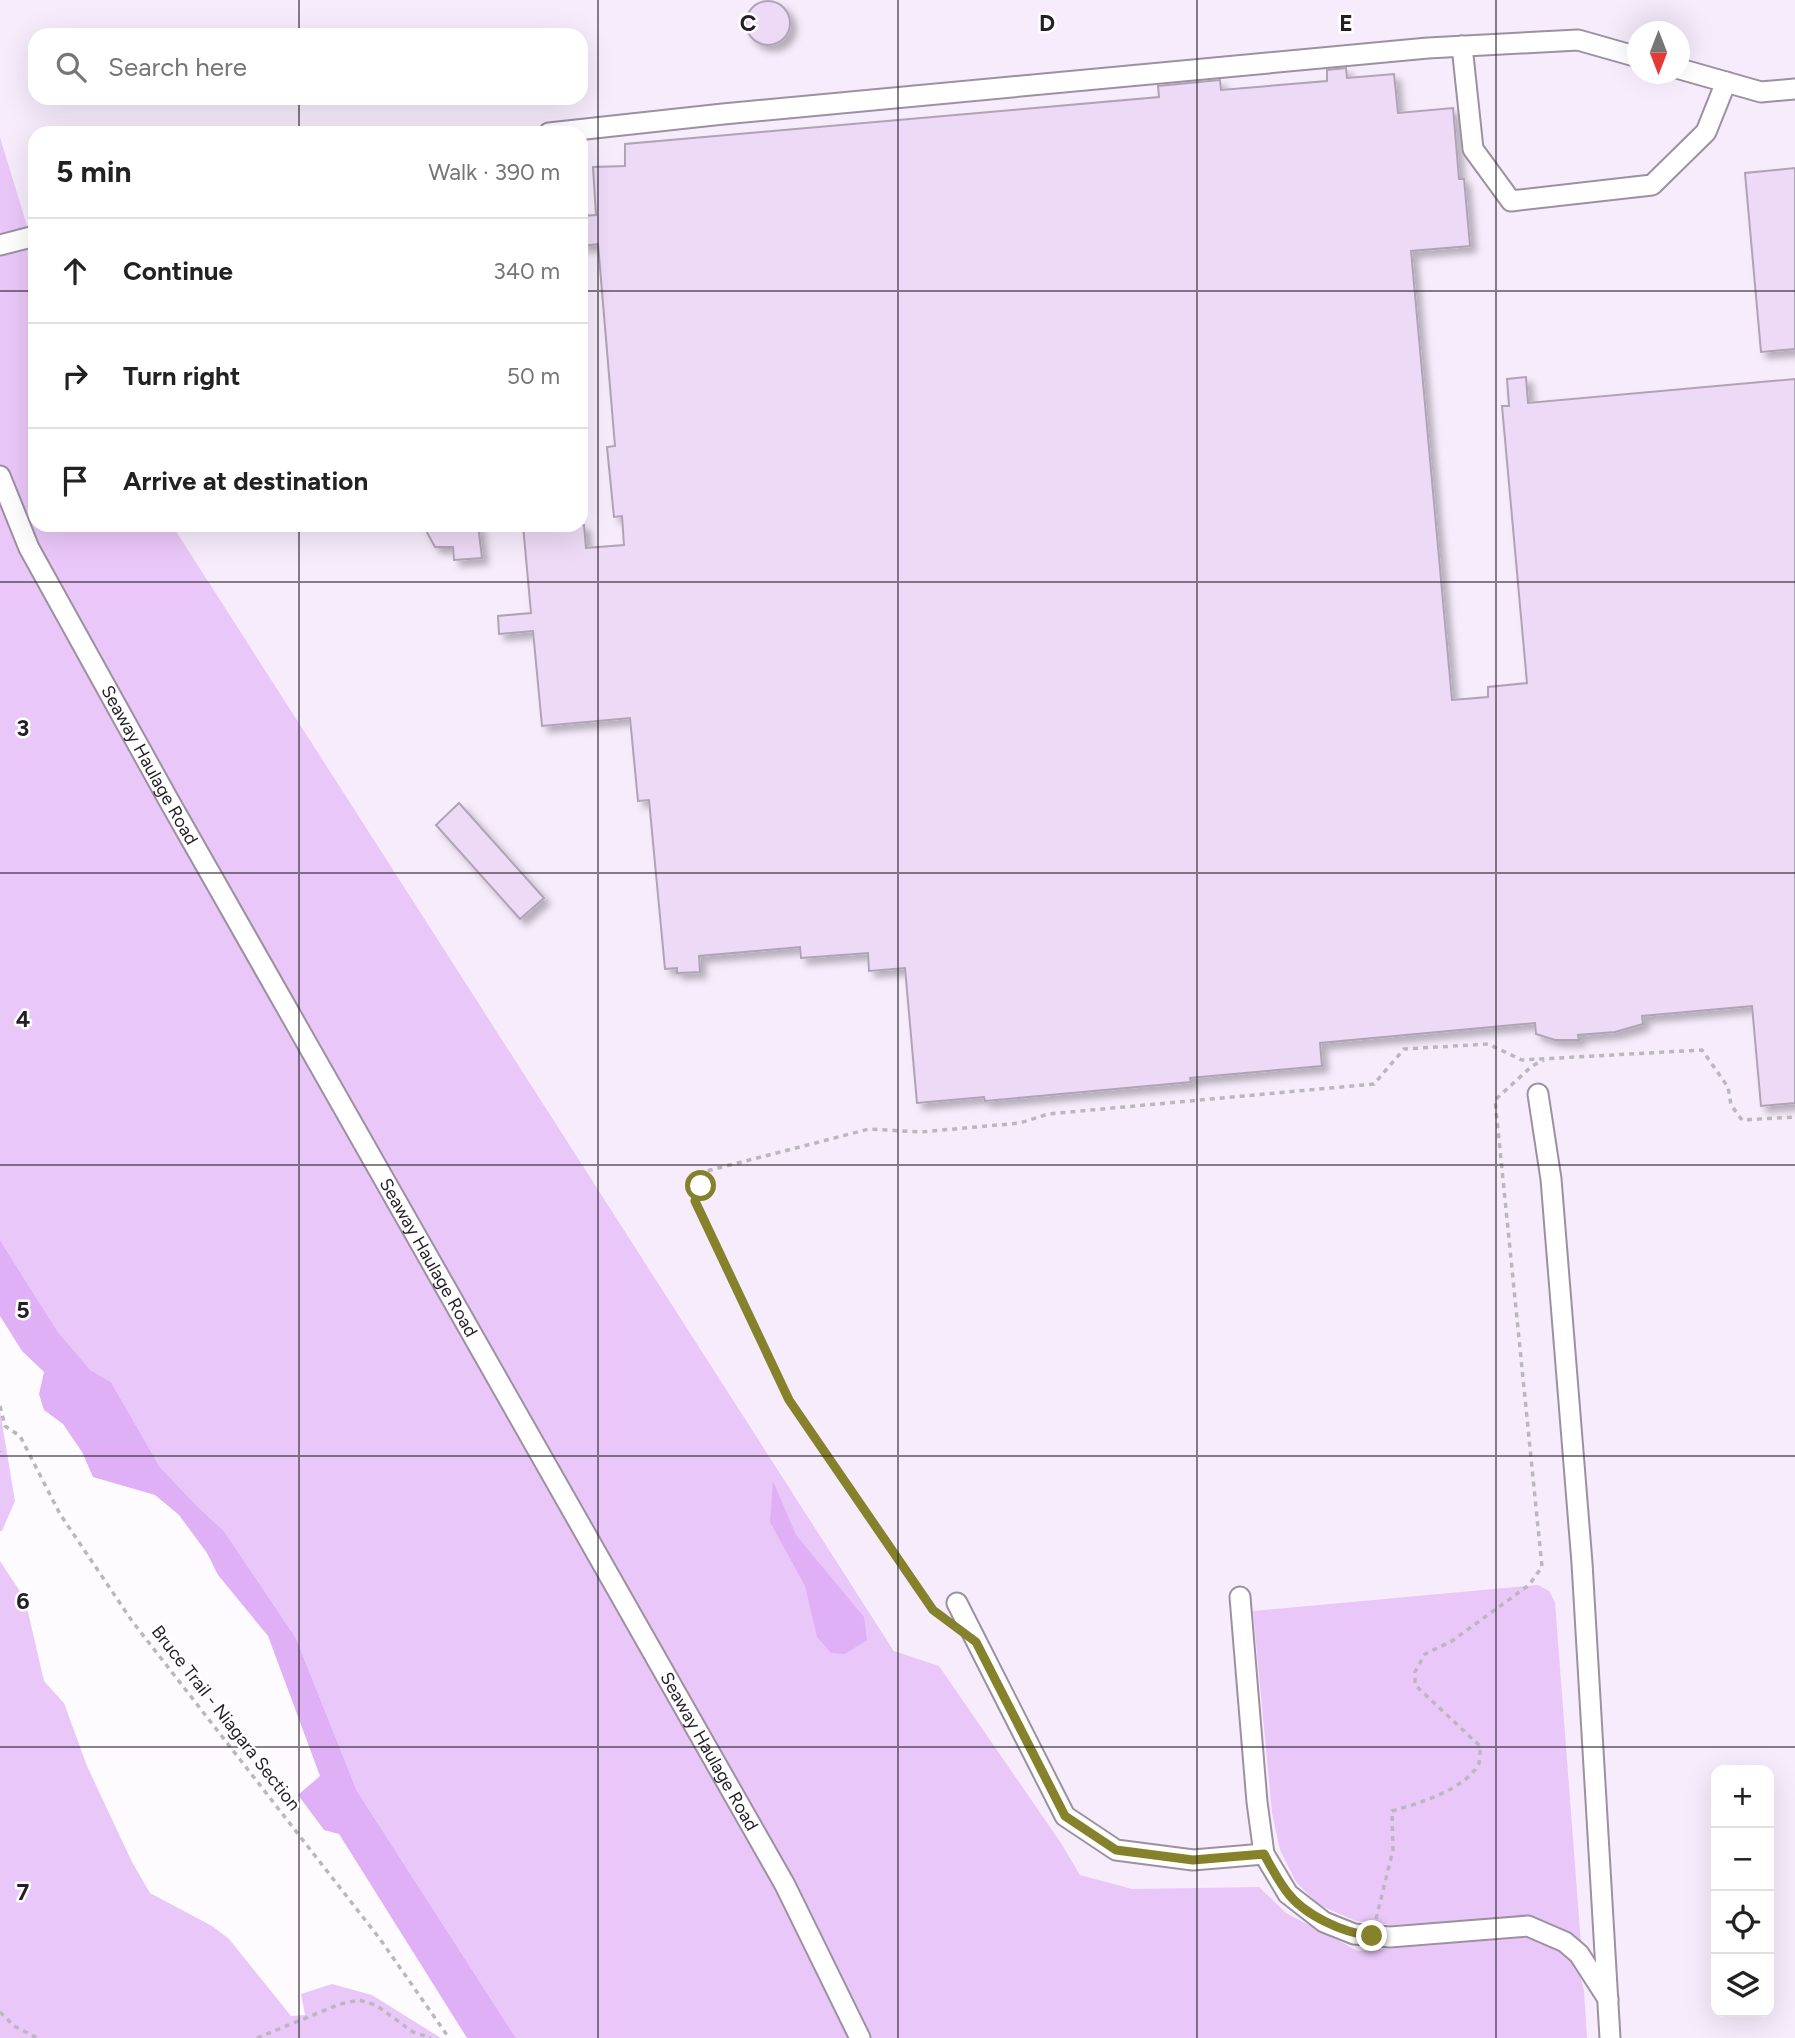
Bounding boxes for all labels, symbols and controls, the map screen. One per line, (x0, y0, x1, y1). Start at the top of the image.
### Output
text: C (740, 9, 757, 37)
text: D (1039, 9, 1055, 37)
text: E (1339, 9, 1353, 37)
north arrow (1627, 21, 1690, 84)
search box (28, 28, 588, 105)
icon: search (52, 48, 90, 86)
text: Search here (108, 51, 247, 83)
text: 5 min (56, 153, 132, 190)
text: Walk · 390 m (428, 158, 560, 186)
icon: ahead (56, 252, 94, 290)
text: Continue (123, 255, 233, 287)
text: 340 m (493, 257, 560, 285)
icon: right (56, 357, 94, 395)
text: Turn right (123, 360, 240, 392)
text: 50 m (507, 362, 560, 390)
icon: arrive (56, 462, 94, 500)
text: Arrive at destination (123, 465, 368, 497)
street label: Seaway Haulage Road (96, 682, 203, 849)
text: 3 (17, 714, 29, 742)
text: 4 (16, 1005, 30, 1033)
route start (685, 1170, 716, 1201)
street label: Seaway Haulage Road (375, 1174, 482, 1341)
text: 5 (16, 1296, 30, 1324)
text: 6 (16, 1587, 30, 1615)
street label: Bruce Trail - Niagara Section (147, 1621, 305, 1815)
street label: Seaway Haulage Road (655, 1668, 763, 1835)
map controls (1711, 1765, 1774, 2017)
button: + (1711, 1765, 1774, 1828)
button: − (1711, 1828, 1774, 1891)
text: 7 (17, 1878, 30, 1906)
button: locate (1711, 1891, 1774, 1954)
route end (1356, 1920, 1387, 1951)
button: layers (1711, 1954, 1774, 2017)

